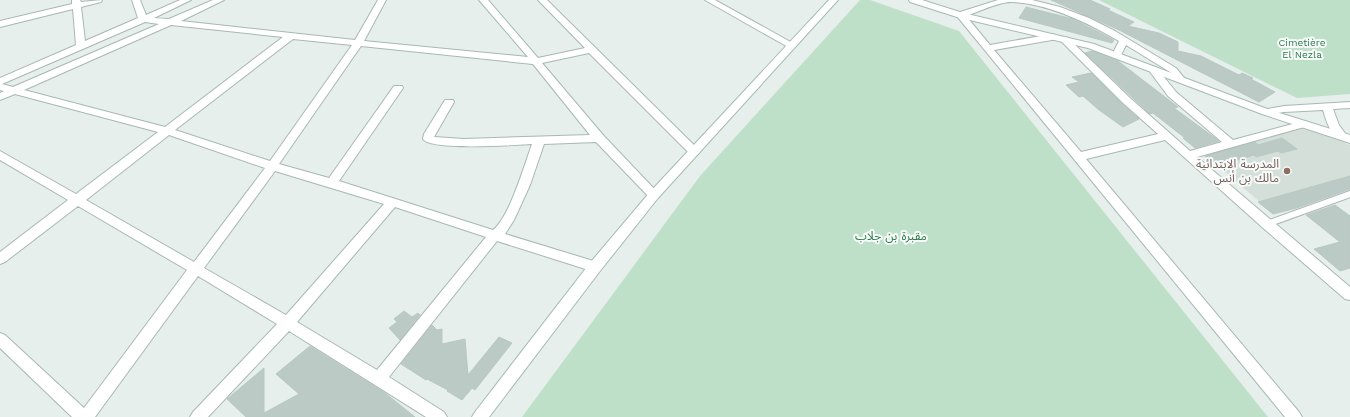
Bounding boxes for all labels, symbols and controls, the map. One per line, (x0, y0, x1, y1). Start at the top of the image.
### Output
park label: Cimetière El Nezla (1279, 37, 1326, 60)
place label: المدرسة الابتدائية مالك بن أنس (1196, 157, 1279, 185)
marker: المدرسة الابتدائية مالك بن أنس (1282, 166, 1292, 176)
park label: مقبرة بن جلاب (855, 229, 927, 243)

